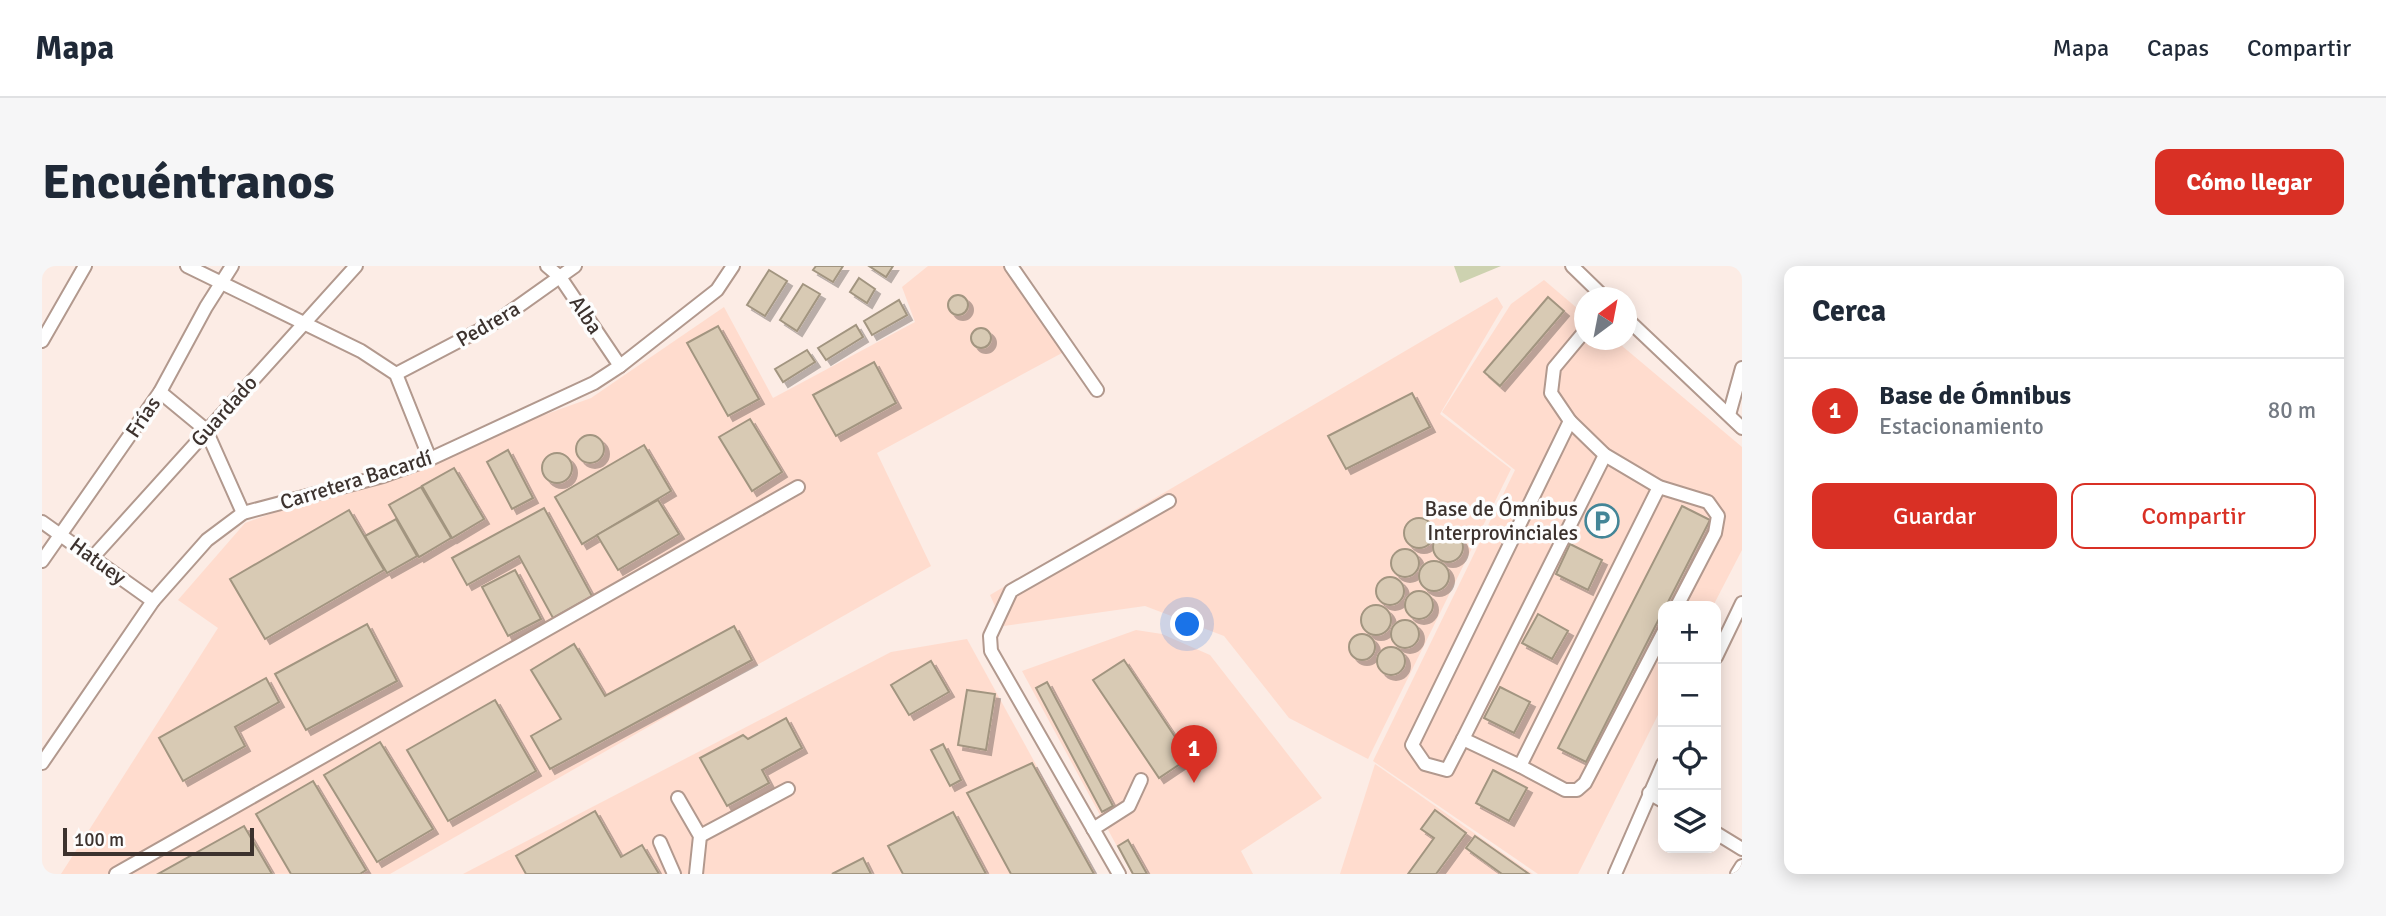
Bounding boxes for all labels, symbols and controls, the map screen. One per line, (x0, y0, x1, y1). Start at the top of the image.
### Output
text: Mapa (35, 28, 114, 69)
text: Mapa (2053, 33, 2109, 63)
text: Capas (2147, 33, 2209, 63)
text: Compartir (2247, 33, 2351, 63)
button: Cómo llegar (2155, 149, 2344, 215)
text: Encuéntranos (42, 152, 335, 212)
north arrow (1574, 287, 1637, 350)
street label: Alba (564, 291, 608, 339)
text: Cerca (1812, 293, 1886, 330)
street label: Pedrera (452, 295, 524, 353)
street label: Guardado (185, 370, 263, 452)
text: Base de Ómnibus (1879, 380, 2071, 412)
street label: Frías (120, 391, 166, 443)
text: 1 (1829, 396, 1841, 425)
text: 80 m (2268, 396, 2316, 425)
text: Estacionamiento (1879, 412, 2044, 441)
street label: Carretera Bacardí (277, 444, 435, 515)
button: Guardar (1812, 483, 2057, 549)
button: Compartir (2071, 483, 2316, 549)
place label: Base de Ómnibus Interprovinciales (1425, 496, 1578, 546)
parking icon: Base de Ómnibus Interprovinciales (1583, 502, 1621, 540)
street label: Hatuey (65, 532, 131, 590)
map controls (1658, 601, 1721, 853)
button: + (1658, 601, 1721, 664)
your location (1170, 607, 1204, 641)
button: − (1658, 664, 1721, 727)
pin: 1 (1171, 725, 1217, 783)
button: locate (1658, 727, 1721, 790)
button: layers (1658, 790, 1721, 853)
scale bar (63, 825, 254, 857)
text: 100 m (74, 828, 124, 852)

